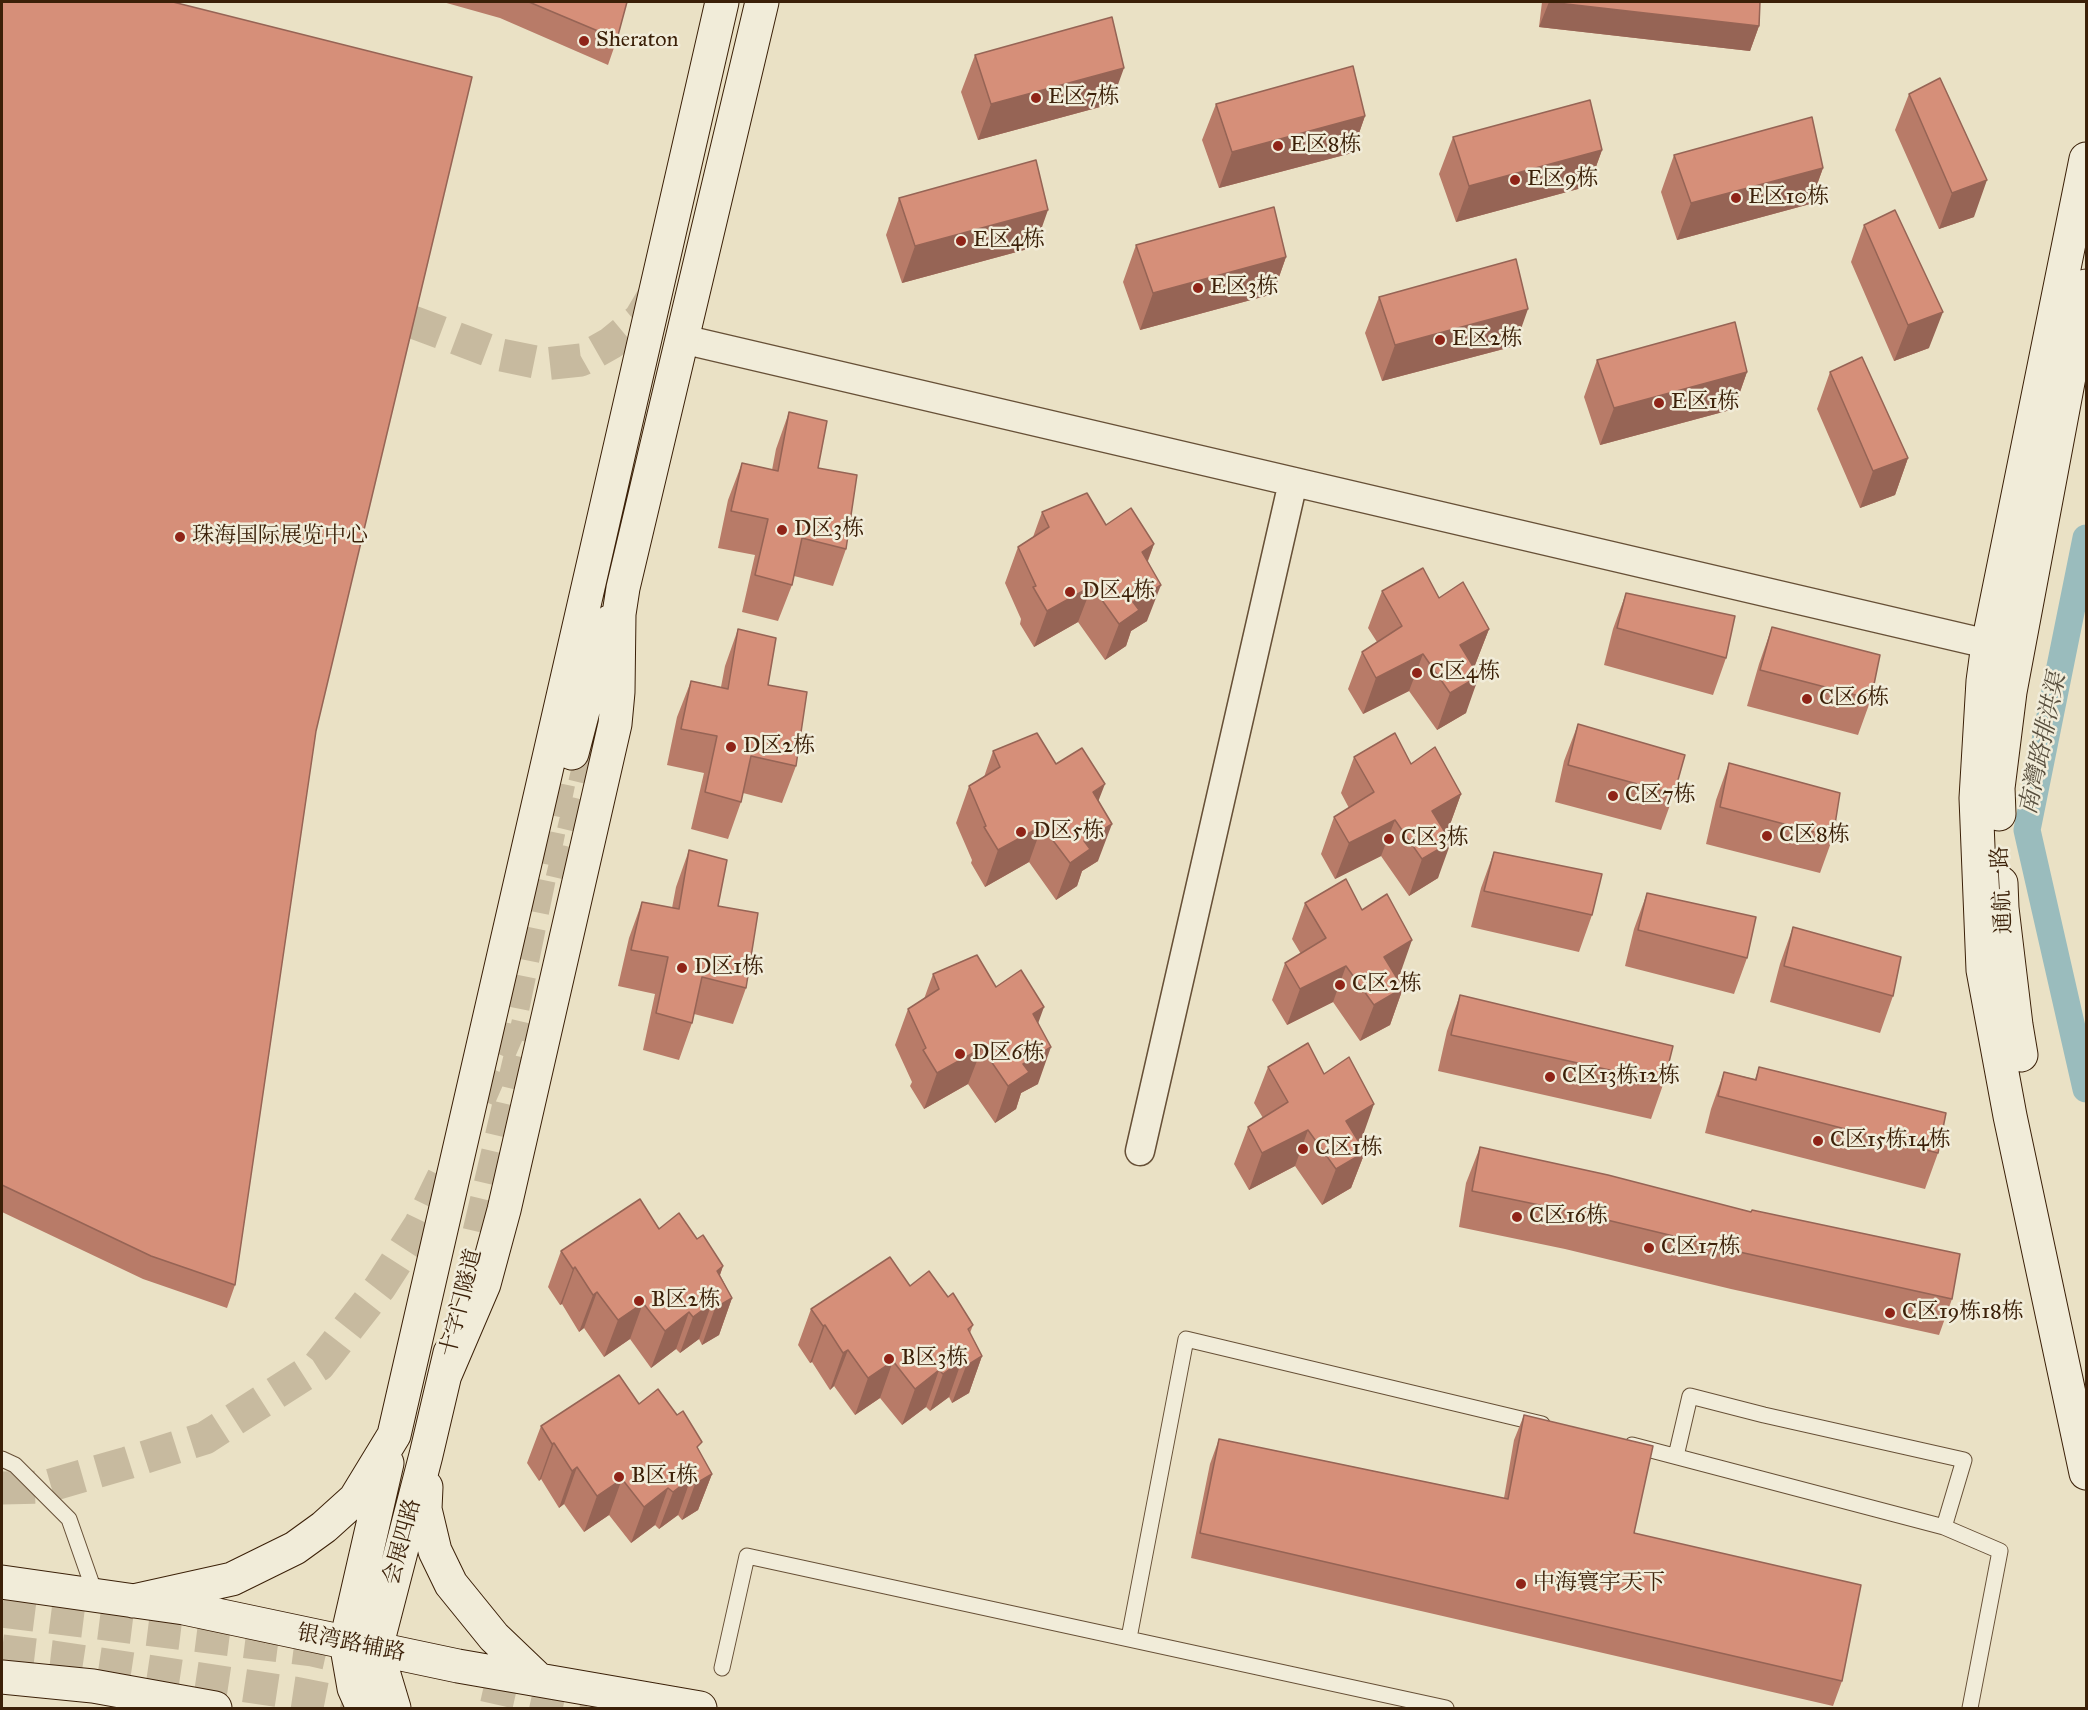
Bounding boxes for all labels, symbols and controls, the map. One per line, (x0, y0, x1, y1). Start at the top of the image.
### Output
place label: Sheraton (596, 28, 678, 54)
marker: Sheraton (577, 34, 591, 48)
place label: E区7栋 (1048, 85, 1119, 111)
marker: E区7栋 (1029, 91, 1043, 105)
place label: E区8栋 (1290, 133, 1361, 159)
marker: E区8栋 (1271, 139, 1285, 153)
place label: E区9栋 (1527, 167, 1599, 193)
marker: E区9栋 (1508, 173, 1522, 187)
place label: E区10栋 (1748, 185, 1829, 211)
marker: E区10栋 (1729, 191, 1743, 205)
place label: E区4栋 (973, 228, 1045, 254)
marker: E区4栋 (954, 234, 968, 248)
place label: E区3栋 (1210, 275, 1279, 301)
marker: E区3栋 (1191, 281, 1205, 295)
place label: E区2栋 (1452, 327, 1523, 353)
marker: E区2栋 (1433, 333, 1447, 347)
place label: E区1栋 (1671, 390, 1739, 416)
marker: E区1栋 (1652, 396, 1666, 410)
place label: D区3栋 (794, 517, 864, 543)
marker: D区3栋 (775, 523, 789, 537)
place label: 珠海国际展览中心 (192, 524, 368, 550)
marker: 珠海国际展览中心 (173, 530, 187, 544)
place label: D区4栋 (1082, 579, 1156, 605)
marker: D区4栋 (1063, 585, 1077, 599)
place label: C区4栋 (1429, 660, 1500, 686)
marker: C区4栋 (1410, 666, 1424, 680)
water label: 南灣路排洪渠 (2015, 671, 2073, 817)
place label: C区6栋 (1819, 686, 1889, 712)
marker: C区6栋 (1800, 692, 1814, 706)
place label: D区2栋 (743, 734, 815, 760)
marker: D区2栋 (724, 740, 738, 754)
place label: C区7栋 (1625, 783, 1696, 809)
marker: C区7栋 (1606, 789, 1620, 803)
place label: D区5栋 (1033, 819, 1105, 845)
place label: C区8栋 (1779, 823, 1850, 849)
marker: D区5栋 (1014, 825, 1028, 839)
place label: C区3栋 (1401, 826, 1469, 852)
marker: C区8栋 (1760, 829, 1774, 843)
marker: C区3栋 (1382, 832, 1396, 846)
street label: 通航一路 (1988, 845, 2018, 935)
place label: D区1栋 (694, 955, 764, 981)
marker: D区1栋 (675, 961, 689, 975)
place label: C区2栋 (1352, 972, 1422, 998)
marker: C区2栋 (1333, 978, 1347, 992)
place label: D区6栋 (972, 1041, 1045, 1067)
marker: D区6栋 (953, 1047, 967, 1061)
place label: C区13栋12栋 (1562, 1064, 1680, 1090)
marker: C区13栋12栋 (1543, 1070, 1557, 1084)
place label: C区15栋14栋 (1830, 1128, 1951, 1154)
marker: C区15栋14栋 (1811, 1134, 1825, 1148)
place label: C区1栋 (1315, 1136, 1383, 1162)
marker: C区1栋 (1296, 1142, 1310, 1156)
place label: C区16栋 (1529, 1204, 1608, 1230)
marker: C区16栋 (1510, 1210, 1524, 1224)
place label: C区17栋 (1661, 1235, 1740, 1261)
marker: C区17栋 (1642, 1241, 1656, 1255)
street label: 十字门隧道 (436, 1246, 488, 1360)
place label: B区2栋 (651, 1288, 720, 1314)
marker: B区2栋 (632, 1294, 646, 1308)
place label: C区19栋18栋 (1902, 1300, 2024, 1326)
marker: C区19栋18栋 (1883, 1306, 1897, 1320)
place label: B区3栋 (901, 1346, 968, 1372)
marker: B区3栋 (882, 1352, 896, 1366)
place label: B区1栋 (631, 1464, 698, 1490)
marker: B区1栋 (612, 1470, 626, 1484)
street label: 会展四路 (379, 1496, 427, 1588)
place label: 中海寰宇天下 (1533, 1571, 1665, 1597)
marker: 中海寰宇天下 (1514, 1577, 1528, 1591)
street label: 银湾路辅路 (294, 1621, 408, 1667)

